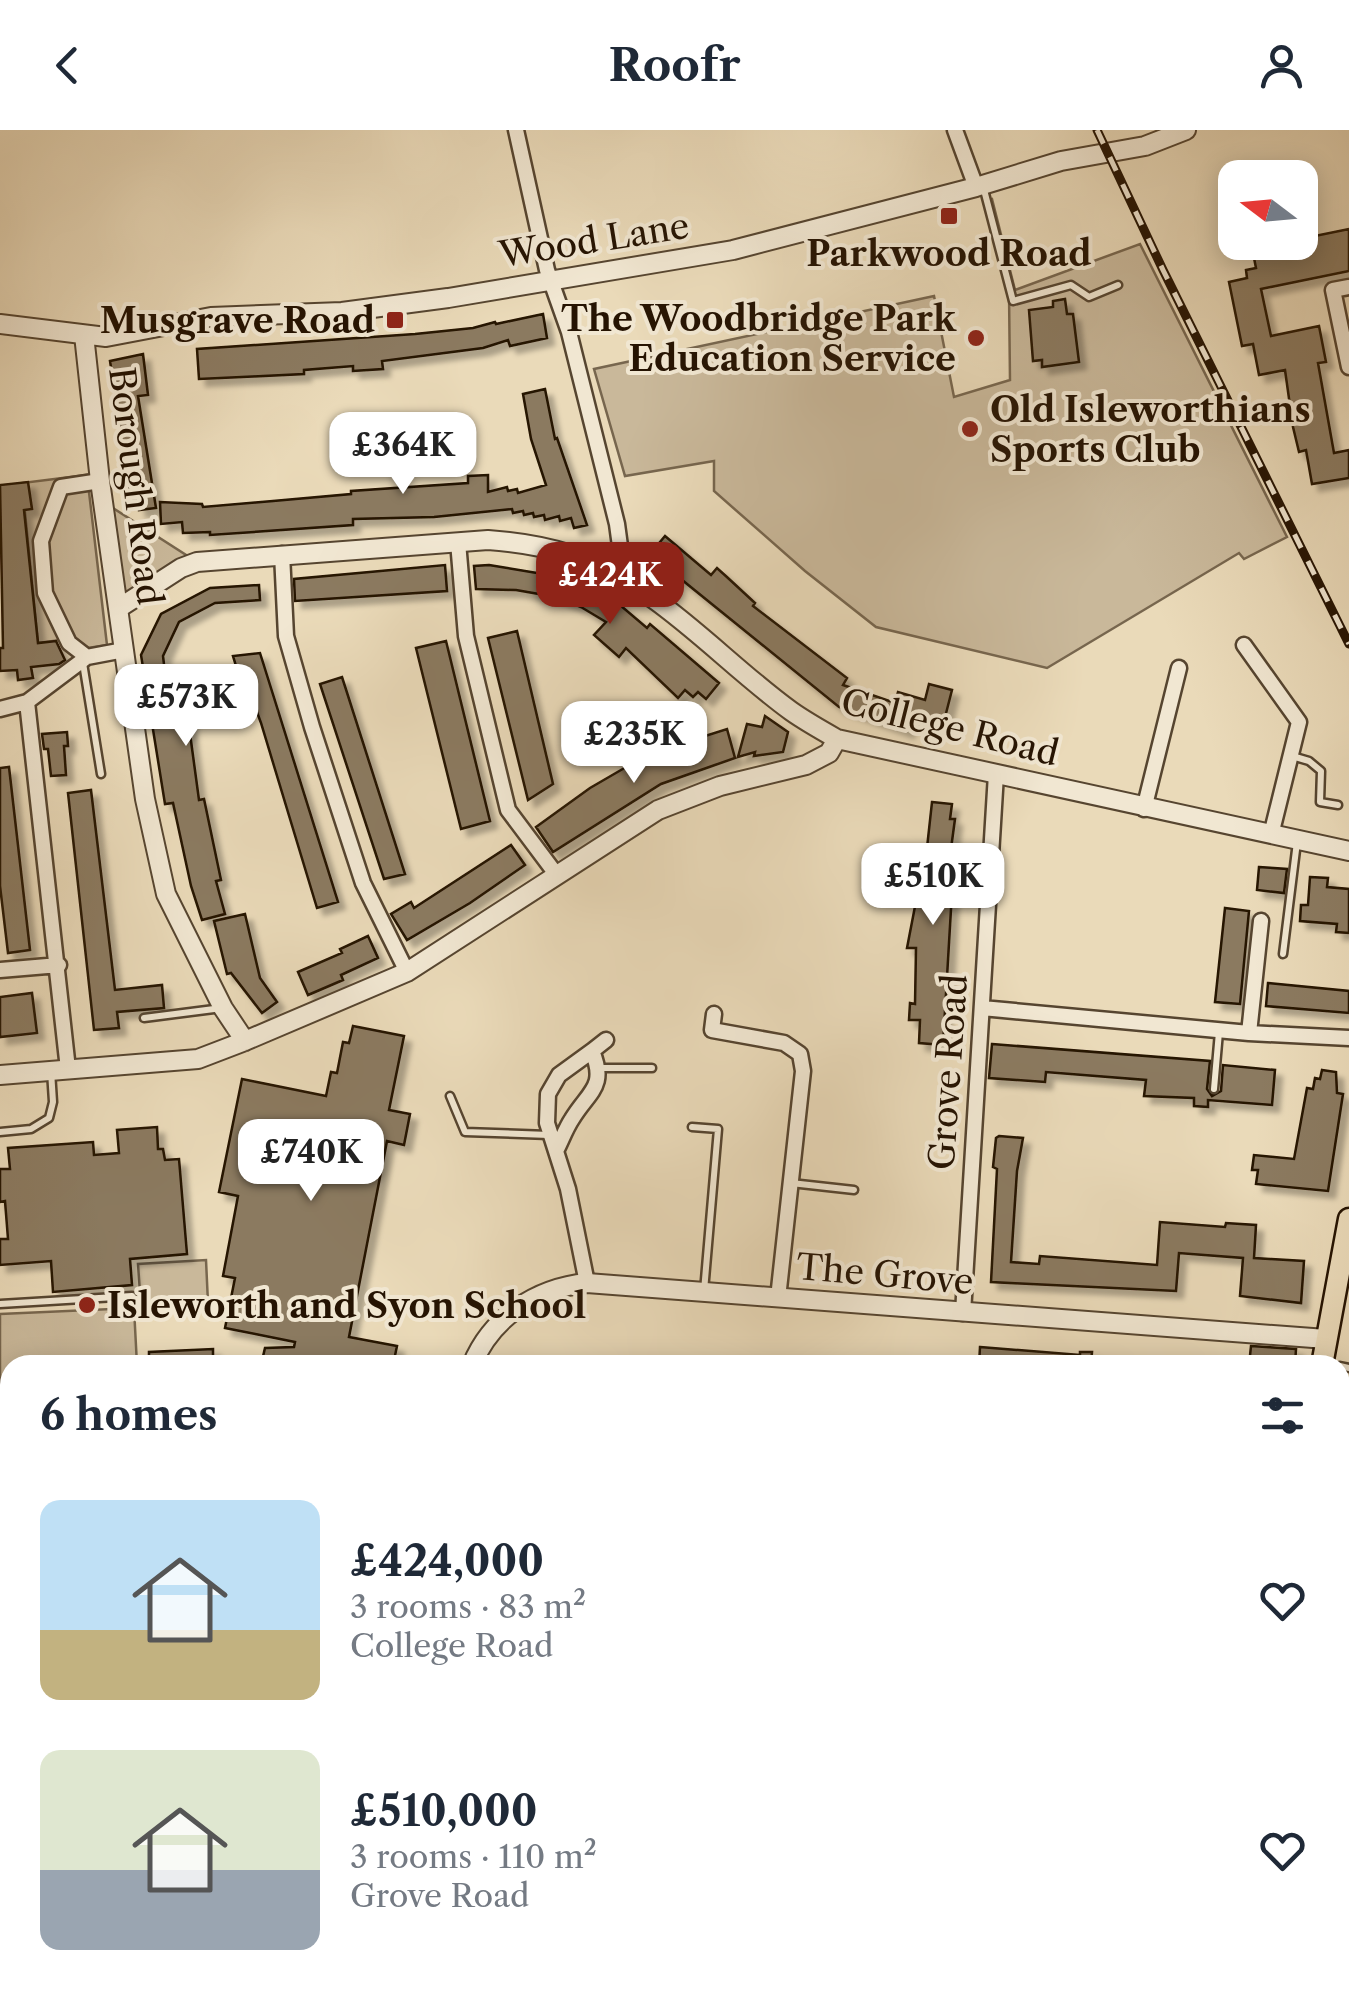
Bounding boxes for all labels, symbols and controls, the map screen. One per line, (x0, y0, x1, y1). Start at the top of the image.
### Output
text: Roofr (608, 37, 741, 93)
icon: back (40, 38, 95, 93)
icon: person (1254, 38, 1309, 93)
north arrow (1218, 160, 1318, 260)
map controls (1218, 160, 1318, 260)
street label: Wood Lane (495, 204, 692, 276)
marker: Parkwood Road (938, 205, 960, 227)
place label: Parkwood Road (806, 232, 1092, 275)
place label: The Woodbridge Park Education Service (561, 297, 957, 380)
place label: Musgrave Road (100, 299, 375, 342)
marker: Musgrave Road (384, 309, 406, 331)
marker: The Woodbridge Park Education Service (965, 327, 987, 349)
street label: Borough Road (100, 365, 172, 607)
place label: Old Isleworthians Sports Club (990, 388, 1311, 471)
pin: £364K (333, 412, 473, 497)
marker: Old Isleworthians Sports Club (959, 418, 981, 440)
text: £364K (351, 425, 455, 464)
pin: £424K (540, 542, 680, 627)
text: £424K (558, 555, 662, 594)
pin: £573K (116, 664, 256, 749)
text: £573K (136, 677, 236, 716)
street label: College Road (837, 679, 1063, 775)
pin: £235K (564, 701, 704, 786)
text: £235K (583, 714, 685, 753)
pin: £510K (863, 843, 1003, 928)
text: £510K (883, 856, 983, 895)
street label: Grove Road (920, 973, 976, 1171)
pin: £740K (241, 1119, 381, 1204)
text: £740K (260, 1132, 362, 1171)
street label: The Grove (795, 1245, 975, 1303)
place label: Isleworth and Syon School (107, 1284, 586, 1327)
marker: Isleworth and Syon School (76, 1294, 98, 1316)
icon: filters (1255, 1388, 1310, 1443)
text: 6 homes (40, 1389, 218, 1441)
text: £424,000 (350, 1535, 544, 1587)
icon: home (120, 1540, 240, 1660)
icon: heart (1255, 1573, 1310, 1628)
text: 3 rooms · 83 m² (350, 1587, 586, 1626)
text: College Road (350, 1626, 554, 1665)
text: £510,000 (350, 1785, 538, 1837)
icon: home (120, 1790, 240, 1910)
icon: heart (1255, 1823, 1310, 1878)
text: 3 rooms · 110 m² (350, 1837, 597, 1876)
text: Grove Road (350, 1876, 530, 1915)

